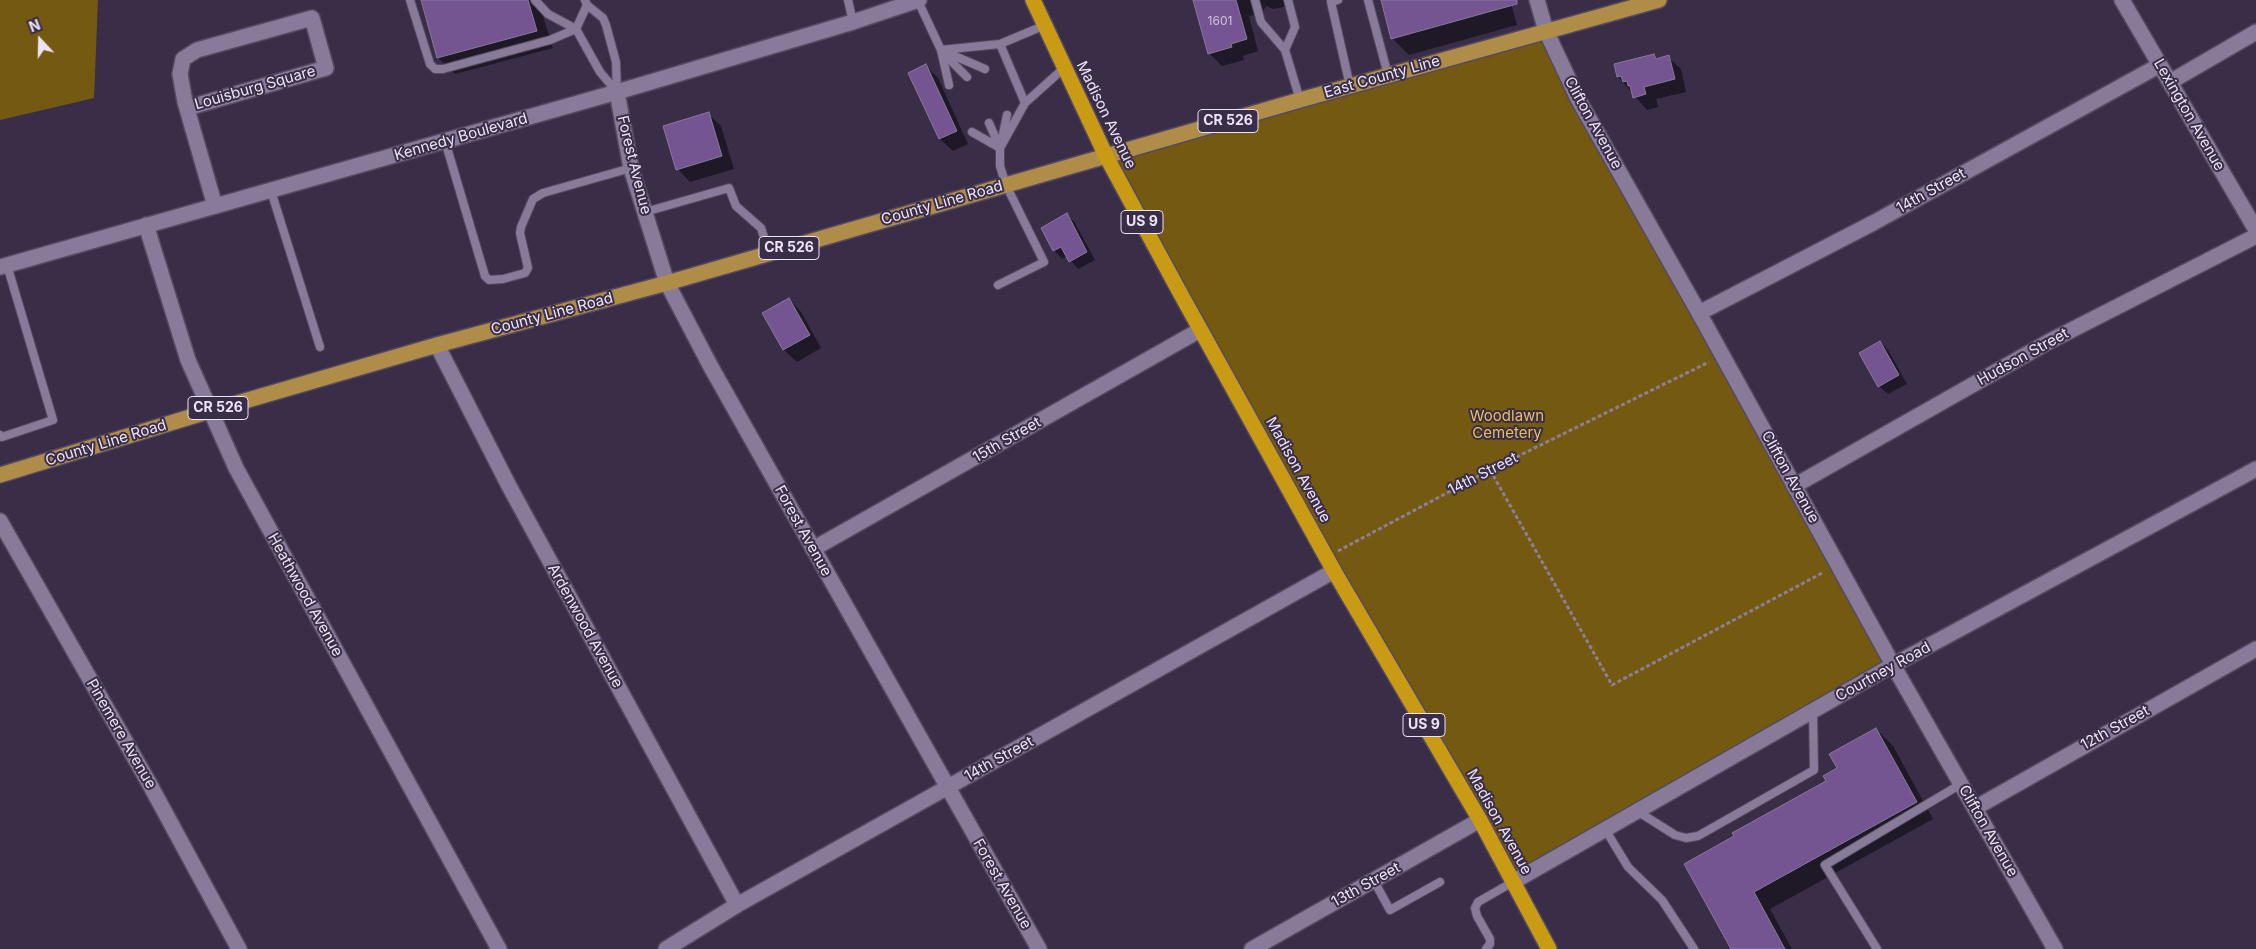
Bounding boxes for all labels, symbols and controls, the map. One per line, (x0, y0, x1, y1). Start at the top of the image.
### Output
house number: 1601 (1208, 14, 1232, 28)
north arrow (15, 15, 65, 65)
text: N (26, 16, 42, 35)
street label: East County Line (1322, 52, 1442, 102)
street label: Lexington Avenue (2150, 56, 2228, 174)
street label: Madison Avenue (1072, 58, 1140, 172)
street label: Louisburg Square (192, 62, 318, 114)
street label: Clifton Avenue (1560, 74, 1626, 172)
street label: Kennedy Boulevard (392, 109, 530, 165)
road number: CR 526 (1198, 110, 1258, 132)
street label: Forest Avenue (613, 114, 655, 216)
street label: 14th Street (1893, 165, 1969, 217)
street label: County Line Road (879, 177, 1005, 229)
road number: US 9 (1121, 210, 1163, 233)
road number: CR 526 (759, 237, 819, 260)
street label: County Line Road (489, 289, 615, 339)
street label: Hudson Street (1974, 325, 2072, 389)
road number: CR 526 (188, 396, 248, 419)
park label: Woodlawn Cemetery (1470, 407, 1544, 442)
street label: 15th Street (970, 413, 1044, 467)
street label: Madison Avenue (1262, 414, 1334, 526)
street label: County Line Road (43, 416, 169, 470)
street label: Clifton Avenue (1757, 428, 1823, 526)
street label: 14th Street (1445, 449, 1521, 499)
street label: Forest Avenue (771, 482, 835, 580)
street label: Heathwood Avenue (264, 530, 346, 660)
street label: Ardenwood Avenue (544, 561, 626, 691)
street label: Courtney Road (1832, 638, 1934, 706)
street label: Pinemere Avenue (82, 676, 160, 792)
street label: 12th Street (2078, 702, 2152, 754)
road number: US 9 (1403, 714, 1445, 736)
street label: 14th Street (961, 733, 1037, 785)
street label: Madison Avenue (1463, 766, 1535, 878)
street label: Clifton Avenue (1955, 782, 2021, 880)
street label: Forest Avenue (969, 836, 1035, 932)
street label: 13th Street (1329, 859, 1403, 911)

